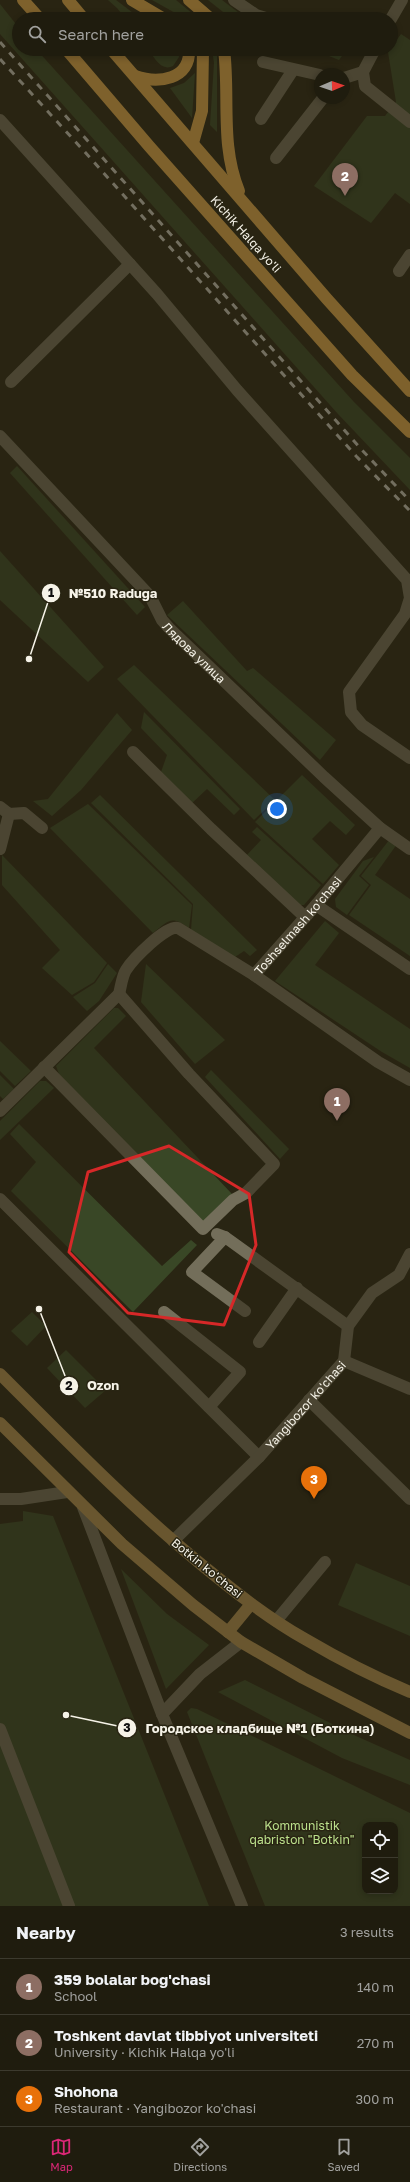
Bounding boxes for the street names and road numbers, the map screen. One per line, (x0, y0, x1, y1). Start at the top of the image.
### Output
street label: Kichik Halqa yo'li (207, 192, 285, 276)
street label: Лядова улица (160, 619, 229, 686)
street label: Toshselmash ko'chasi (251, 873, 344, 977)
street label: Yangibozor ko'chasi (262, 1357, 349, 1452)
street label: Botkin ko'chasi (169, 1535, 245, 1601)

